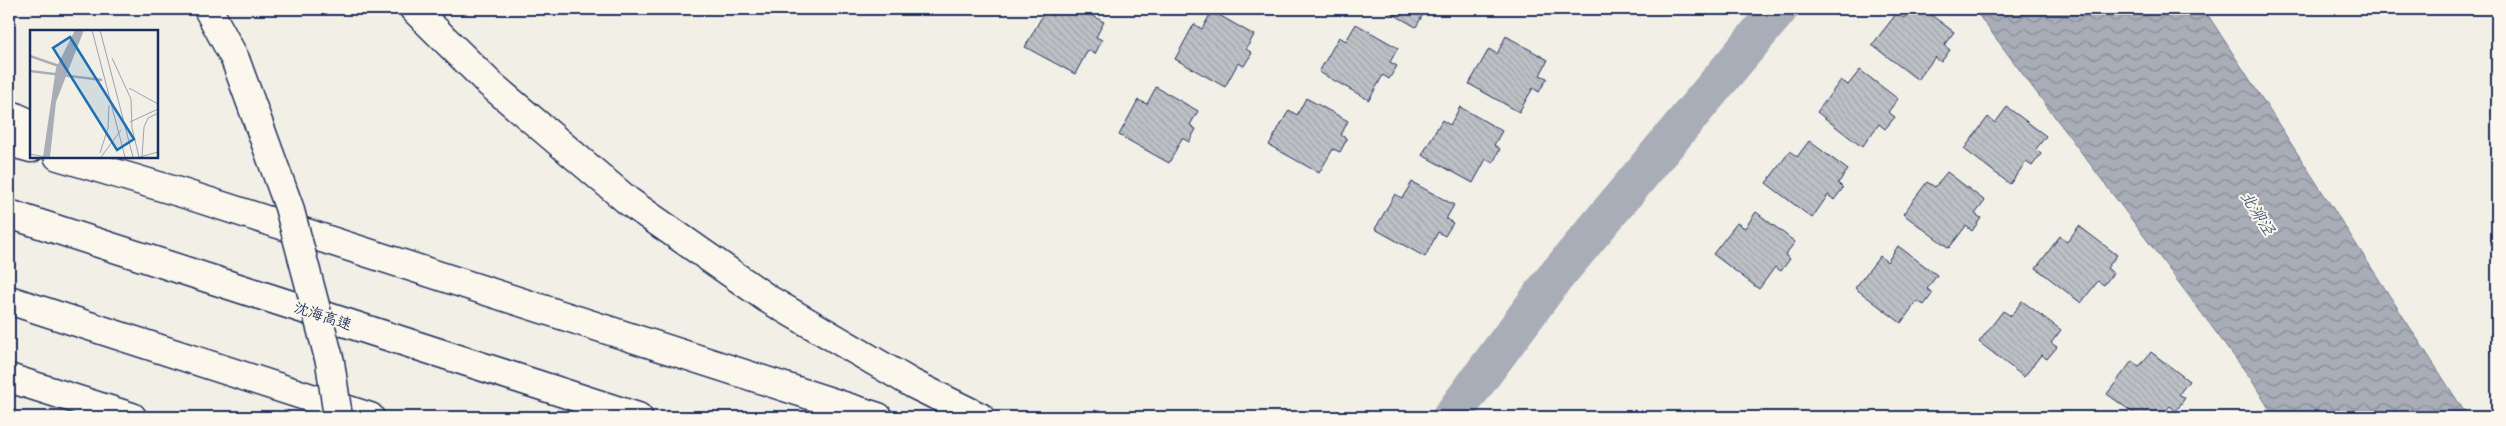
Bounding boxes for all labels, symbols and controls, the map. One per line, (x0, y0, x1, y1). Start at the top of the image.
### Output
inset map (30, 30, 158, 158)
water label: 北泖泾 (2233, 185, 2284, 242)
street label: 沈海高速 (290, 294, 356, 338)

